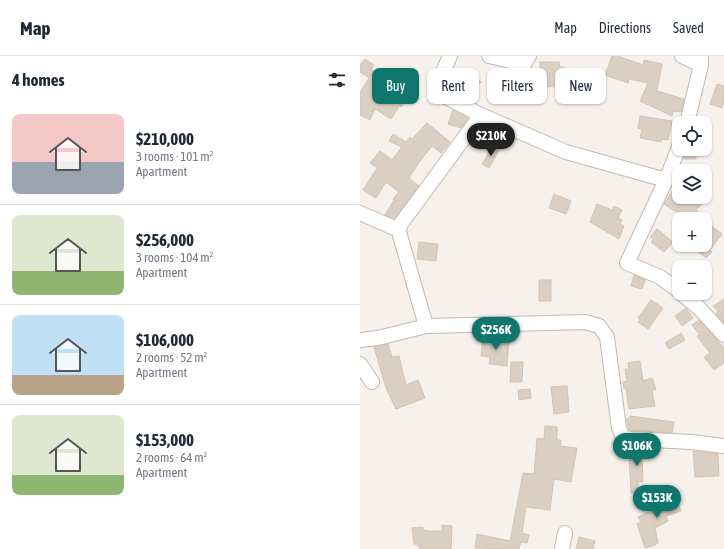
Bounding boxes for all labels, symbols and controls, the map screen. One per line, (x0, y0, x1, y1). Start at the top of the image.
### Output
text: Map (20, 17, 51, 39)
text: Map (554, 20, 577, 36)
text: Directions (599, 20, 651, 36)
text: Saved (673, 20, 704, 36)
chip: Buy (372, 68, 419, 104)
chip: Rent (427, 68, 479, 104)
chip: Filters (487, 68, 547, 104)
chip: New (555, 68, 606, 104)
icon: filters (326, 69, 348, 91)
text: 4 homes (12, 70, 65, 90)
map controls (672, 116, 712, 300)
button: locate (672, 116, 712, 156)
pin: $210K (463, 123, 519, 157)
text: $210K (476, 128, 506, 143)
text: $210,000 (136, 129, 194, 149)
icon: home (44, 130, 92, 178)
text: 3 rooms · 101 m² (136, 149, 213, 164)
text: Apartment (136, 164, 187, 179)
button: layers (672, 164, 712, 204)
button: + (672, 212, 712, 252)
text: $256,000 (136, 230, 194, 250)
icon: home (44, 231, 92, 279)
text: 3 rooms · 104 m² (136, 250, 213, 265)
button: − (672, 260, 712, 300)
text: Apartment (136, 265, 187, 280)
pin: $256K (468, 317, 524, 351)
text: $256K (481, 322, 511, 337)
text: $106,000 (136, 330, 194, 350)
icon: home (44, 331, 92, 379)
text: 2 rooms · 52 m² (136, 350, 207, 365)
text: Apartment (136, 365, 187, 380)
text: $153,000 (136, 430, 194, 450)
icon: home (44, 431, 92, 479)
pin: $106K (609, 433, 665, 467)
text: $106K (622, 438, 652, 453)
text: 2 rooms · 64 m² (136, 450, 207, 465)
text: Apartment (136, 465, 187, 480)
pin: $153K (629, 485, 685, 519)
text: $153K (642, 490, 672, 505)

